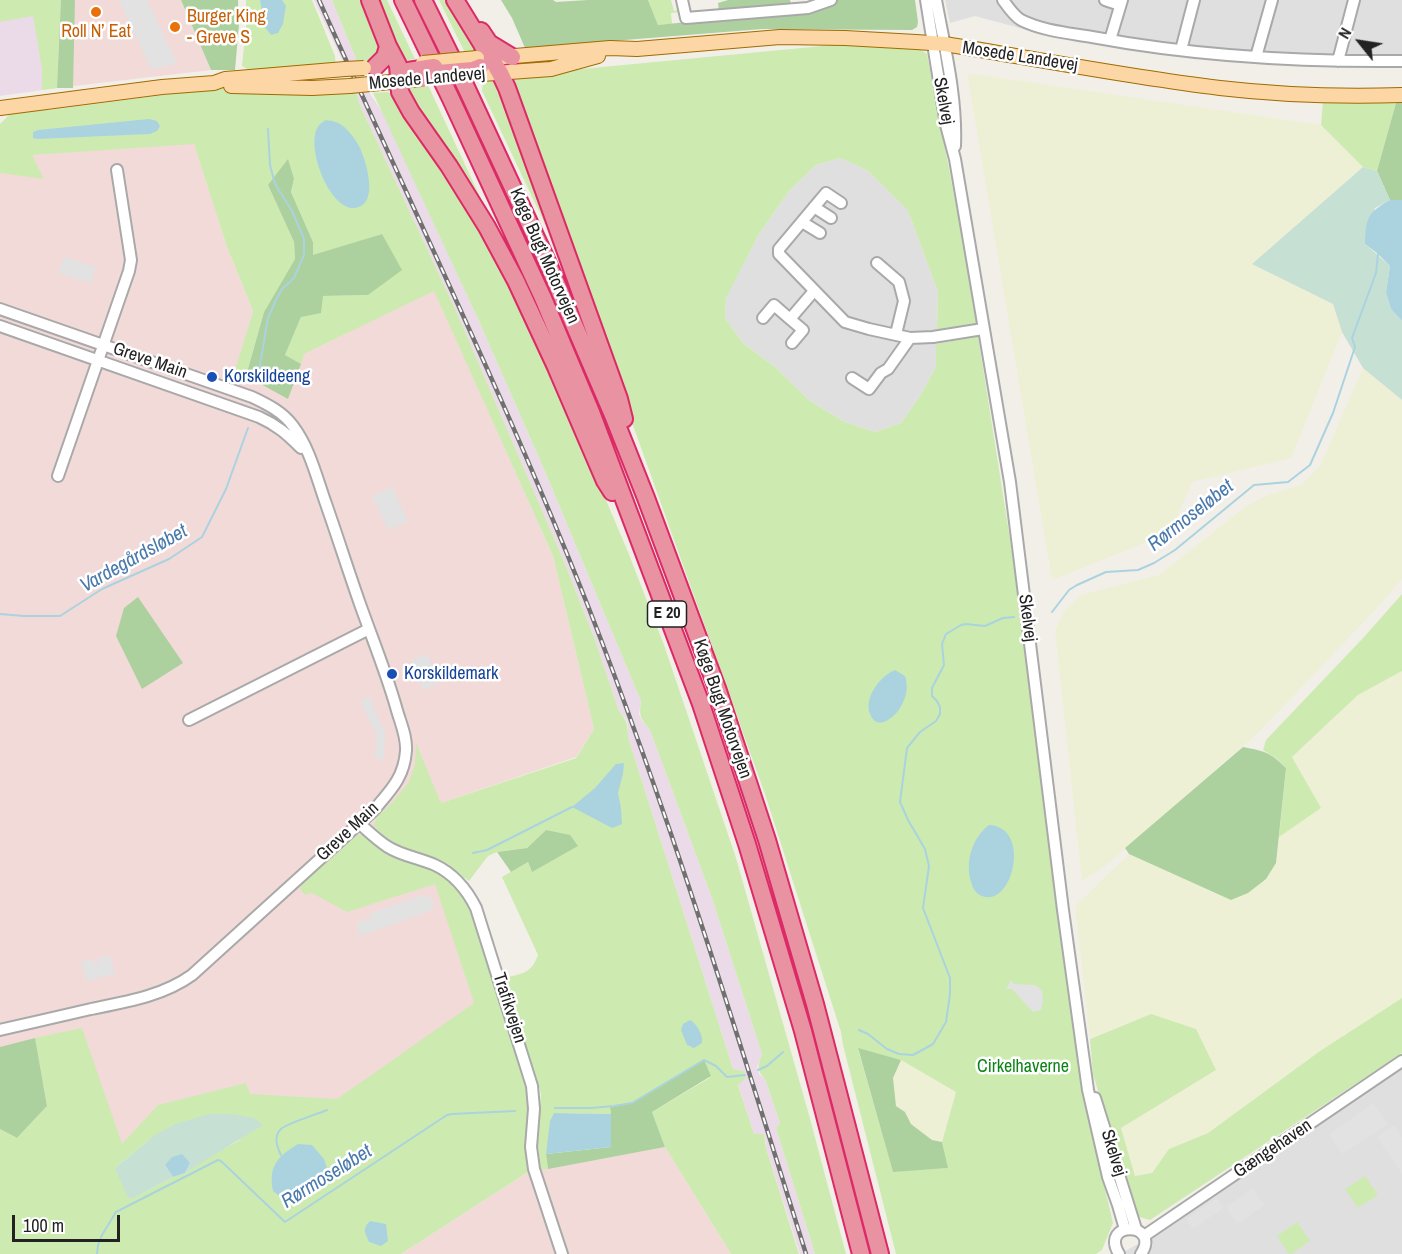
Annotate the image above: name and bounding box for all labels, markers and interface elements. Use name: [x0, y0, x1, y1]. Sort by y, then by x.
marker: Roll N’ Eat: [89, 5, 103, 19]
place label: Burger King - Greve S: [187, 6, 266, 48]
north arrow: [1330, 12, 1390, 72]
marker: Burger King - Greve S: [168, 20, 182, 34]
place label: Roll N’ Eat: [61, 21, 131, 43]
text: N: [1333, 23, 1356, 43]
street label: Mosede Landevej: [961, 37, 1079, 77]
street label: Mosede Landevej: [368, 63, 486, 95]
street label: Skelvej: [928, 76, 958, 126]
street label: Køge Bugt Motorvejen: [504, 185, 584, 327]
street label: Greve Main: [110, 338, 190, 384]
place label: Korskildeeng: [224, 366, 310, 388]
marker: Korskildeeng: [205, 370, 219, 384]
water label: Rørmoseløbet: [1143, 475, 1239, 557]
water label: Vardegårdsløbet: [76, 520, 192, 598]
street label: Skelvej: [1013, 593, 1041, 643]
road number: E 20: [648, 601, 686, 627]
street label: Køge Bugt Motorvejen: [688, 636, 756, 782]
place label: Korskildemark: [404, 663, 498, 685]
marker: Korskildemark: [385, 667, 399, 681]
street label: Greve Main: [312, 798, 384, 866]
street label: Trafikvejen: [488, 970, 530, 1046]
park label: Cirkelhaverne: [977, 1056, 1069, 1078]
street label: Gængehaven: [1230, 1115, 1316, 1183]
street label: Skelvej: [1096, 1127, 1130, 1179]
water label: Rørmoseløbet: [277, 1140, 377, 1214]
scale bar: [15, 1203, 123, 1241]
text: 100 m: [23, 1213, 64, 1238]

